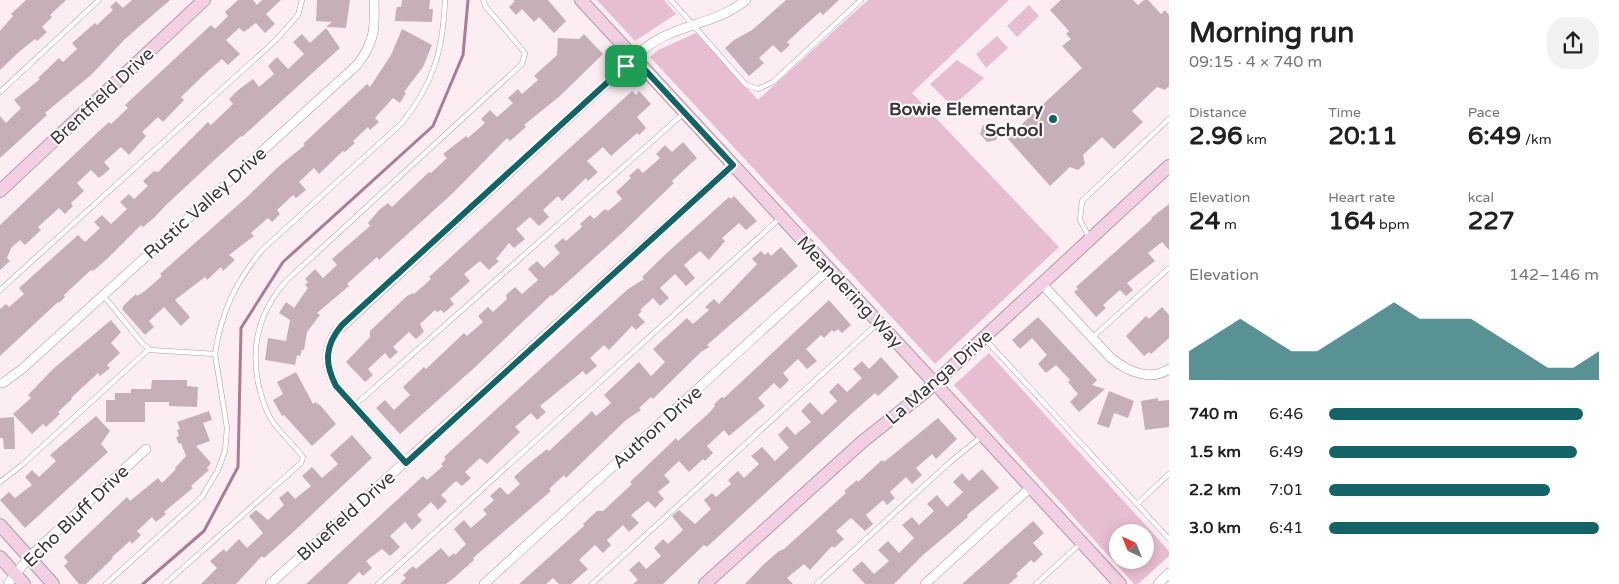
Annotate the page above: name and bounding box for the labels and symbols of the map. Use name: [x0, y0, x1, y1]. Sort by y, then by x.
street label: Brentfield Drive: [46, 43, 158, 149]
pin: [605, 45, 647, 87]
place label: Bowie Elementary School: [889, 98, 1043, 141]
marker: Bowie Elementary School: [1047, 113, 1059, 125]
street label: Rustic Valley Drive: [139, 142, 271, 264]
street label: Meandering Way: [792, 231, 908, 353]
street label: La Manga Drive: [881, 325, 997, 429]
street label: Authon Drive: [608, 381, 706, 473]
street label: Echo Bluff Drive: [19, 460, 133, 572]
street label: Bluefield Drive: [292, 466, 400, 566]
north arrow: [1109, 524, 1154, 569]

